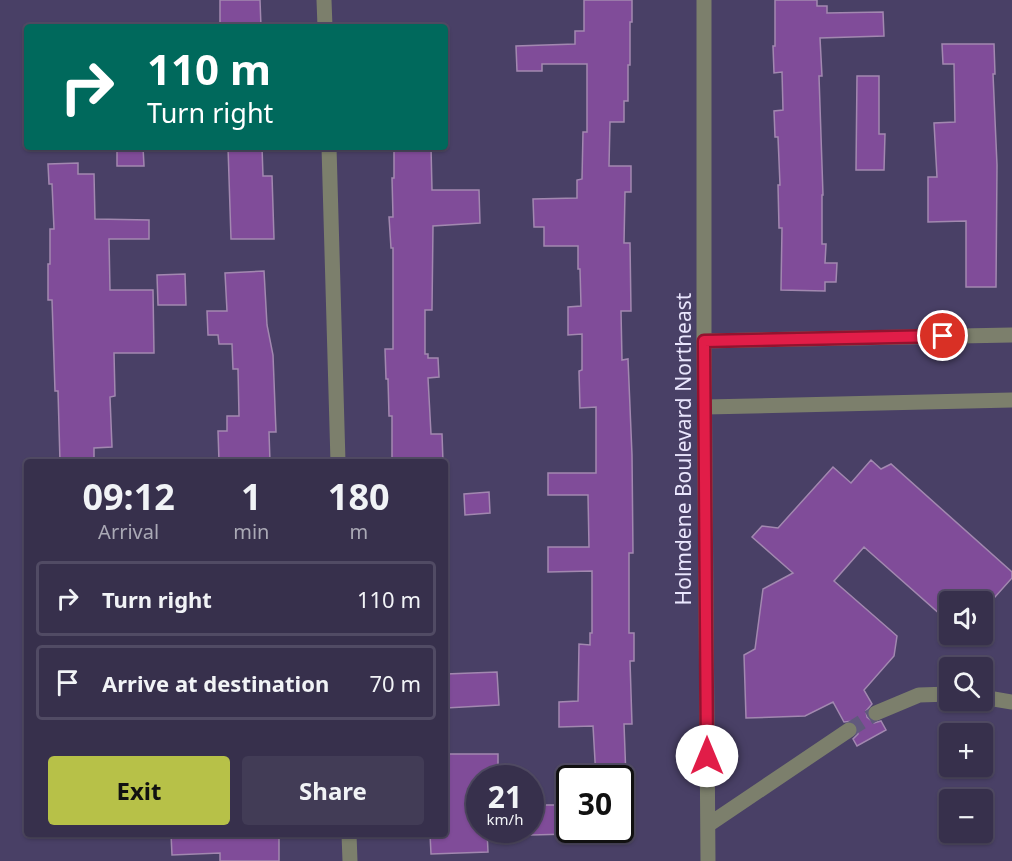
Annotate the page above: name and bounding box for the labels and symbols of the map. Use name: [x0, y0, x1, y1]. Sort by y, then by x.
street label: Holmdene Boulevard Northeast: [669, 292, 697, 605]
pin: [917, 310, 968, 361]
position arrow: [675, 724, 739, 788]
speed limit sign: 30: [556, 765, 634, 843]

